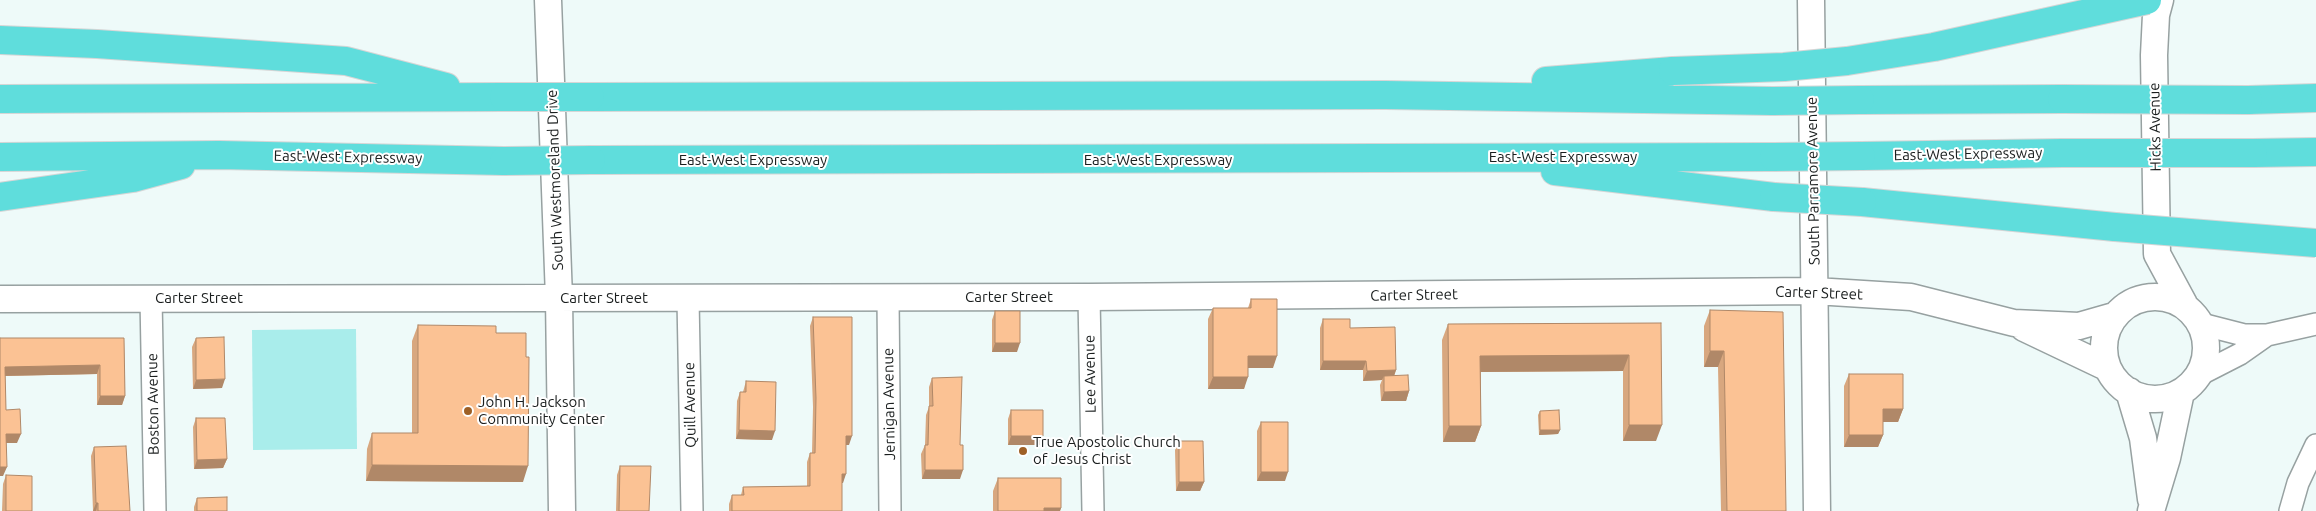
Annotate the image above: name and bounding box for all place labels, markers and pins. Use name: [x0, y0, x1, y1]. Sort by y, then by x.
place label: John H. Jackson Community Center: [478, 393, 605, 428]
marker: John H. Jackson Community Center: [462, 405, 474, 417]
place label: True Apostolic Church of Jesus Christ: [1033, 433, 1181, 468]
marker: True Apostolic Church of Jesus Christ: [1017, 445, 1029, 457]

